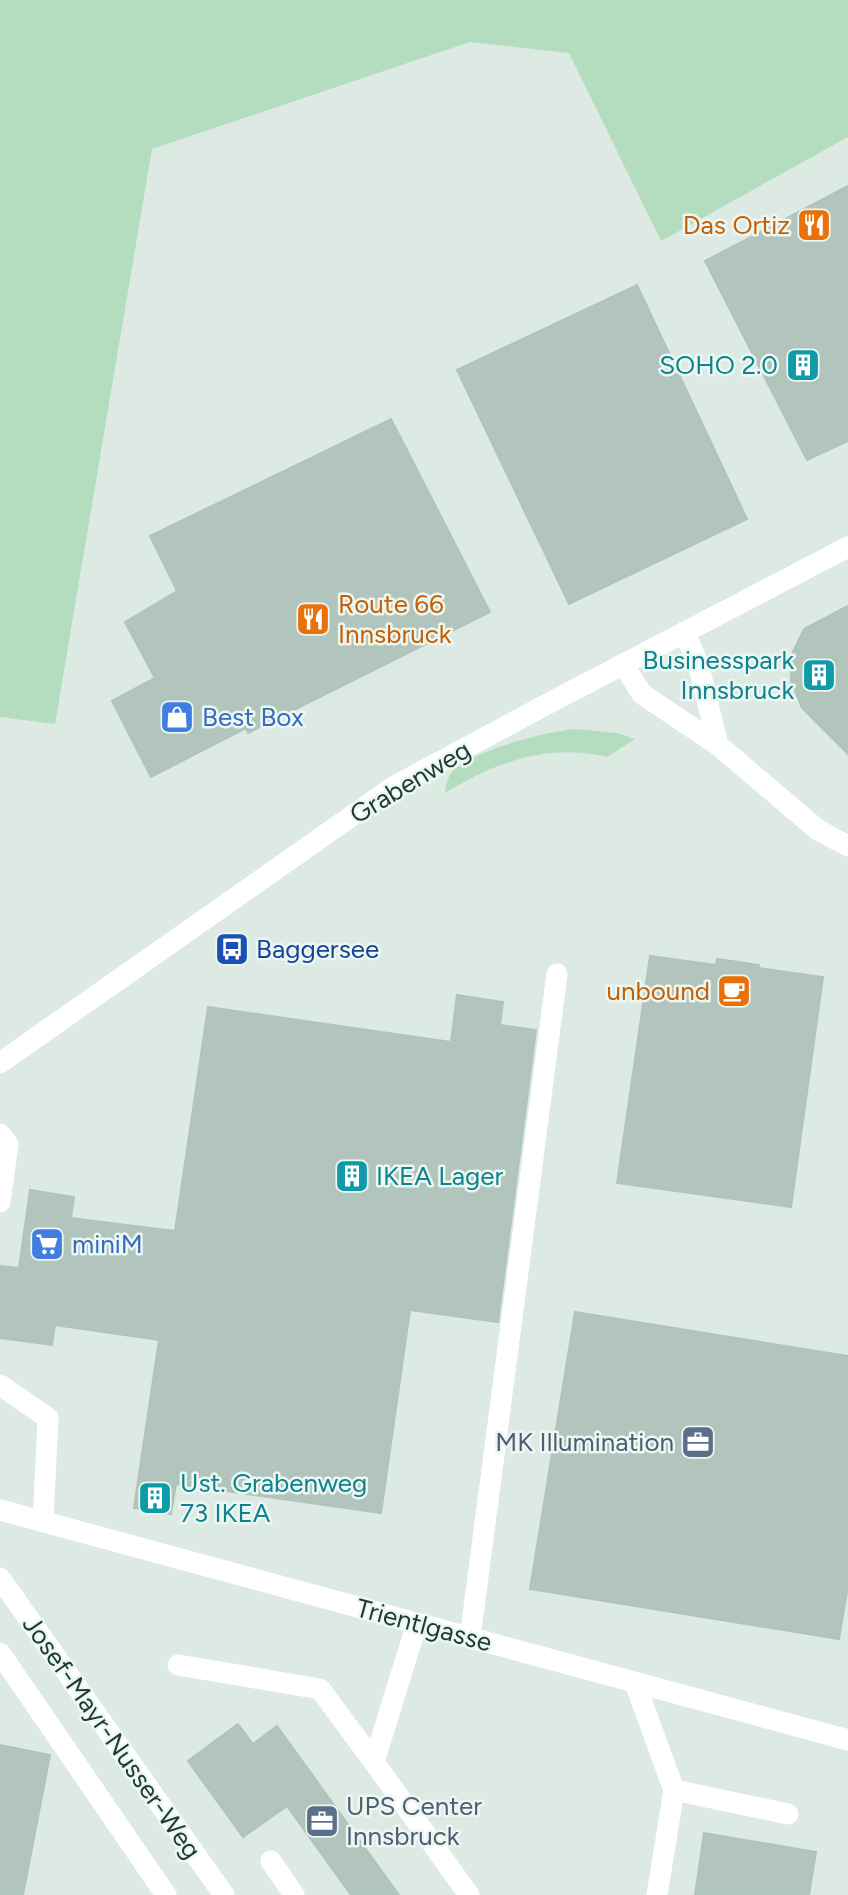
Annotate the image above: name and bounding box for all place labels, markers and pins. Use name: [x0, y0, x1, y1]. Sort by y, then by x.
restaurant icon: Das Ortiz: [795, 206, 833, 244]
place label: Das Ortiz: [683, 209, 790, 241]
building icon: SOHO 2.0: [784, 346, 822, 384]
place label: SOHO 2.0: [659, 349, 778, 381]
place label: Route 66 Innsbruck: [338, 588, 452, 650]
restaurant icon: Route 66 Innsbruck: [294, 600, 332, 638]
place label: Businesspark Innsbruck: [643, 644, 794, 706]
building icon: Businesspark Innsbruck: [800, 656, 838, 694]
shop icon: Best Box: [158, 698, 196, 736]
place label: Best Box: [202, 701, 304, 733]
bus stop icon: Baggersee: [213, 930, 251, 968]
place label: Baggersee: [256, 933, 379, 965]
cafe icon: unbound: [715, 972, 753, 1010]
place label: unbound: [606, 975, 710, 1007]
building icon: IKEA Lager: [333, 1157, 371, 1195]
place label: IKEA Lager: [376, 1160, 504, 1192]
supermarket icon: miniM: [28, 1225, 66, 1263]
place label: miniM: [72, 1228, 143, 1260]
office icon: MK Illumination: [679, 1423, 717, 1461]
place label: MK Illumination: [495, 1426, 674, 1458]
place label: Ust. Grabenweg 73 IKEA: [180, 1467, 367, 1529]
building icon: Ust. Grabenweg 73 IKEA: [136, 1479, 174, 1517]
place label: UPS Center Innsbruck: [346, 1790, 482, 1852]
office icon: UPS Center Innsbruck: [303, 1802, 341, 1840]

